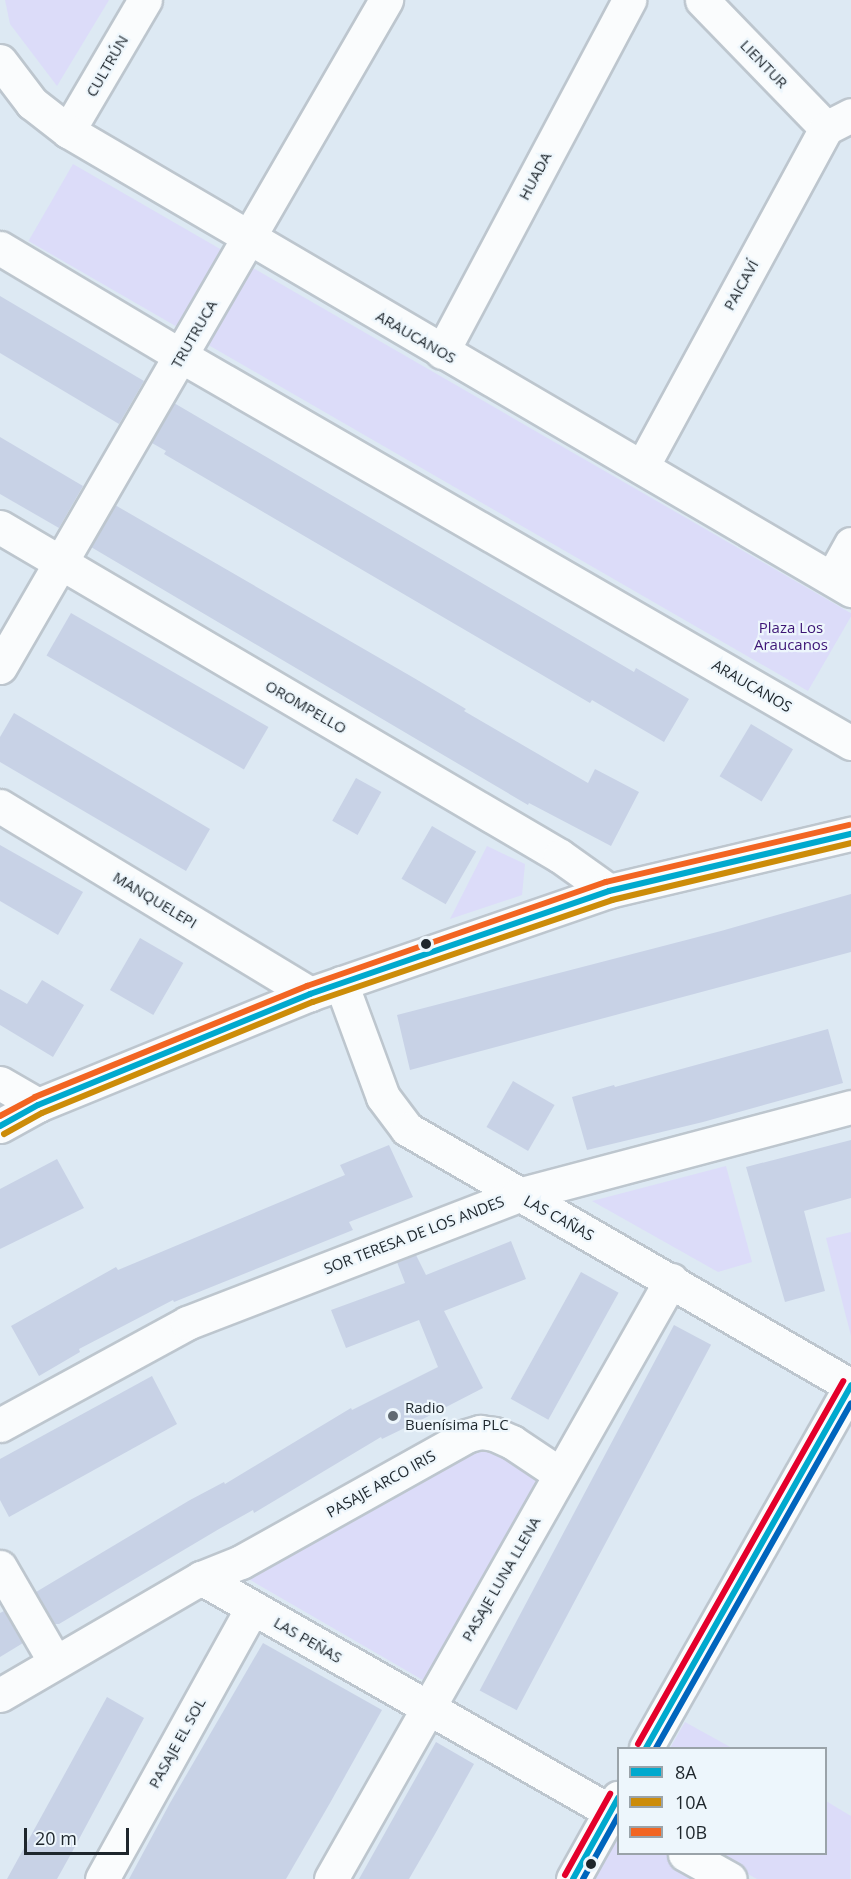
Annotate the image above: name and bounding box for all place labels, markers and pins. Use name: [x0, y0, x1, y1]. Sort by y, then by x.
unlabelled marker: [420, 938, 432, 950]
place label: Radio Buenísima PLC: [405, 1398, 509, 1433]
marker: Radio Buenísima PLC: [386, 1409, 400, 1423]
unlabelled marker: [585, 1858, 597, 1870]

